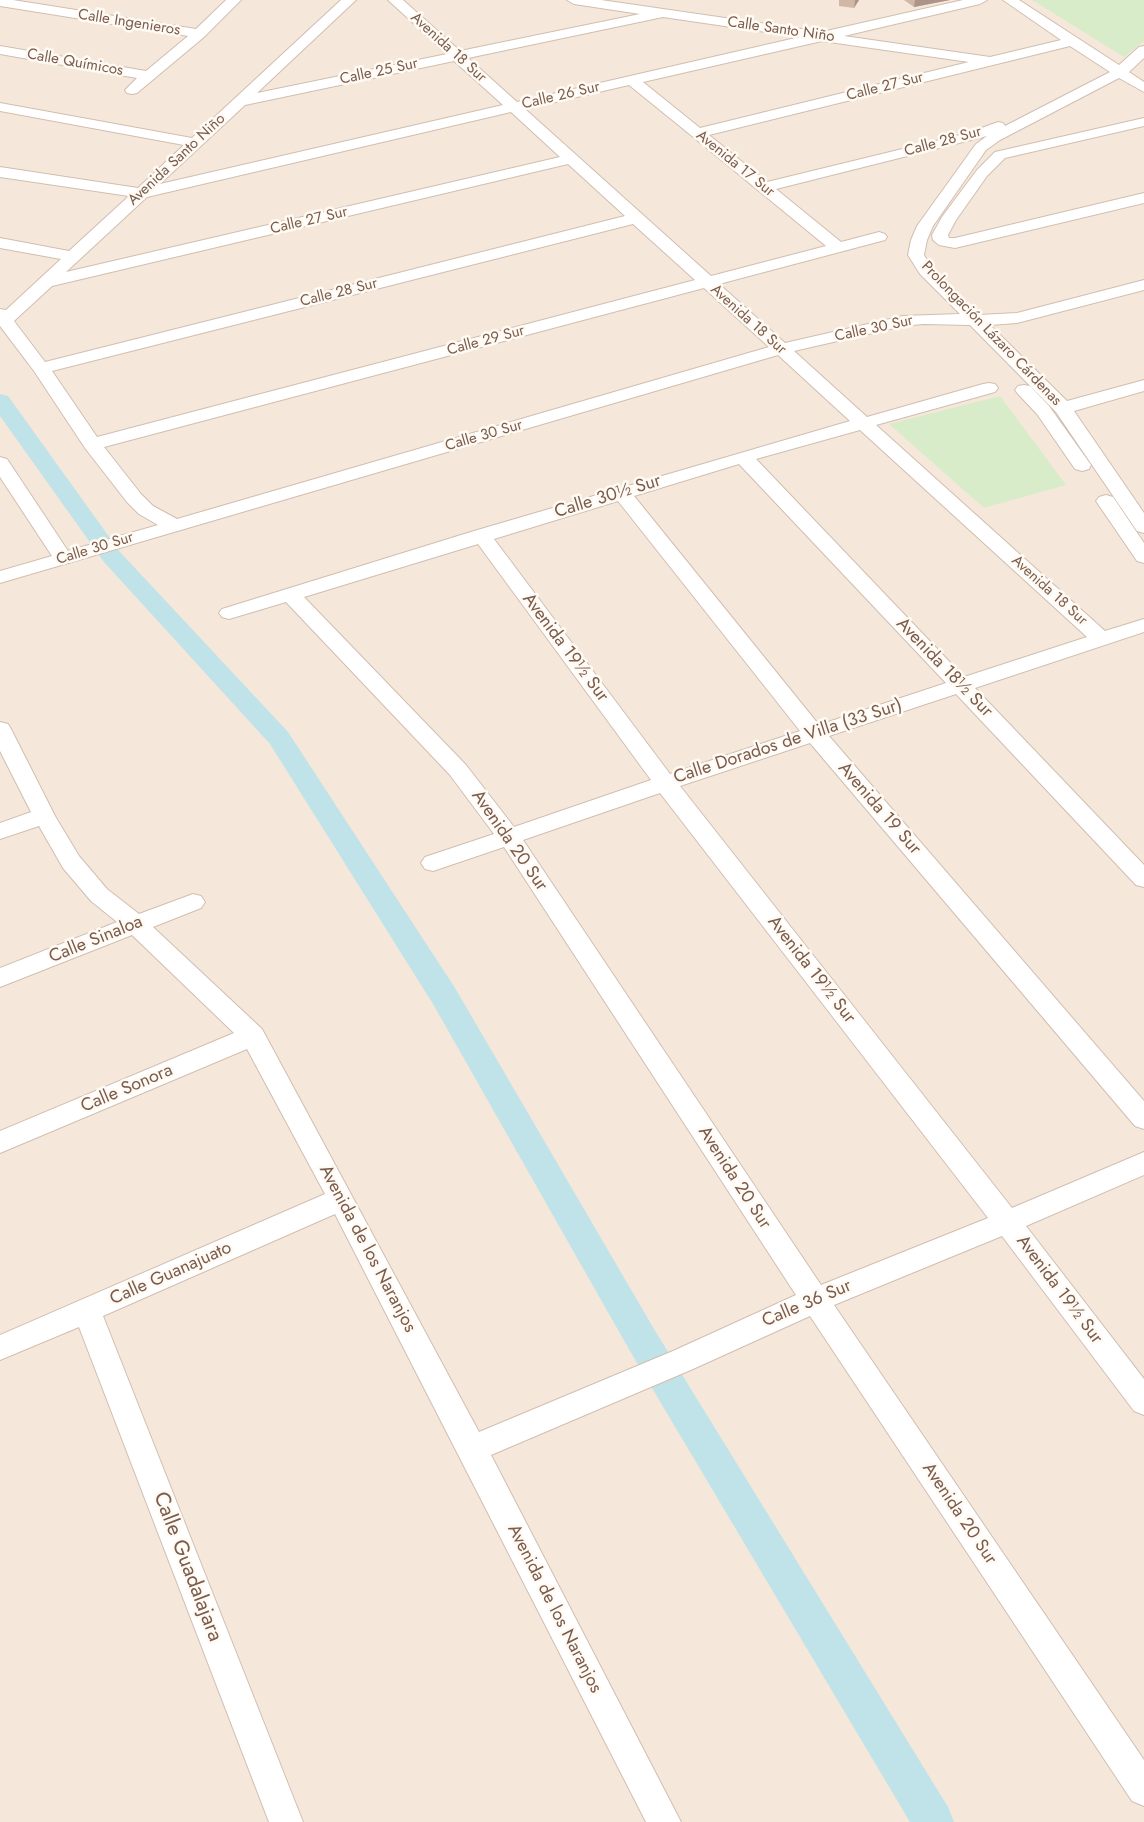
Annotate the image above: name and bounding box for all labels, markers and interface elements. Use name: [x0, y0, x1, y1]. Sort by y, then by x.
street label: Calle Ingenieros: [77, 6, 181, 40]
street label: Avenida 18 Sur: [406, 9, 490, 87]
street label: Calle Santo Niño: [726, 14, 836, 46]
street label: Calle Químicos: [26, 46, 124, 80]
street label: Calle 25 Sur: [338, 55, 420, 89]
street label: Calle 27 Sur: [845, 69, 925, 105]
street label: Calle 26 Sur: [520, 78, 602, 114]
street label: Avenida Santo Niño: [125, 110, 229, 210]
street label: Calle 28 Sur: [902, 123, 984, 161]
street label: Avenida 17 Sur: [692, 127, 778, 201]
street label: Calle 27 Sur: [269, 203, 349, 239]
street label: Prolongación Lázaro Cárdenas: [917, 258, 1065, 410]
street label: Calle 28 Sur: [298, 275, 380, 311]
street label: Avenida 18 Sur: [706, 281, 790, 359]
street label: Calle 30 Sur: [833, 312, 915, 346]
street label: Calle 29 Sur: [445, 322, 527, 360]
street label: Calle 30 Sur: [443, 416, 525, 456]
street label: Calle 30½ Sur: [552, 471, 664, 523]
street label: Calle 30 Sur: [54, 529, 136, 569]
street label: Avenida 18 Sur: [1007, 552, 1091, 630]
street label: Avenida 19½ Sur: [517, 589, 613, 707]
street label: Avenida 18½ Sur: [891, 614, 997, 722]
street label: Calle Dorados de Villa (33 Sur): [671, 695, 905, 789]
street label: Avenida 19 Sur: [833, 758, 925, 860]
street label: Avenida 20 Sur: [466, 786, 552, 896]
street label: Calle Sinaloa: [46, 911, 146, 969]
street label: Avenida 19½ Sur: [762, 912, 860, 1028]
street label: Calle Sonora: [78, 1060, 176, 1118]
street label: Avenida 20 Sur: [693, 1123, 775, 1233]
street label: Avenida de los Naranjos: [314, 1162, 420, 1336]
street label: Avenida 19½ Sur: [1011, 1231, 1107, 1349]
street label: Calle Guanajuato: [107, 1238, 235, 1310]
street label: Calle 36 Sur: [759, 1275, 855, 1333]
street label: Avenida 20 Sur: [917, 1459, 1001, 1569]
street label: Calle Guadalajara: [147, 1489, 227, 1645]
street label: Avenida de los Naranjos: [502, 1521, 606, 1697]

